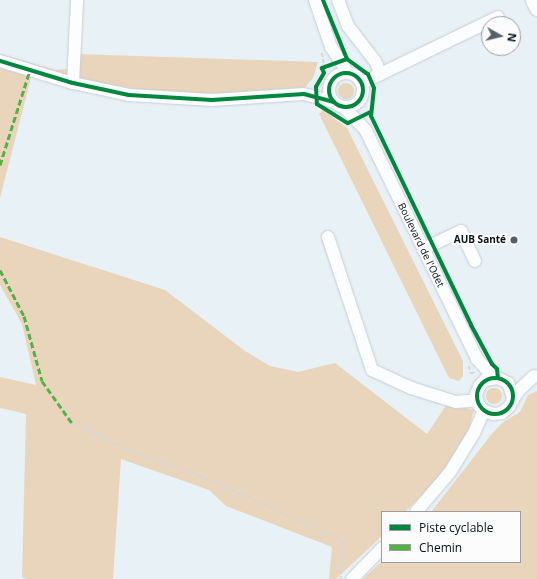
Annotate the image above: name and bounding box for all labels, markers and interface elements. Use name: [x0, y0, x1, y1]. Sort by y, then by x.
north arrow: [481, 16, 521, 56]
text: N: [504, 32, 520, 43]
street label: Boulevard de l'Odet: [395, 201, 447, 289]
place label: AUB Santé: [454, 234, 506, 246]
marker: AUB Santé: [509, 235, 519, 245]
legend: [381, 511, 521, 563]
text: Piste cyclable: [419, 519, 493, 536]
text: Chemin: [419, 539, 462, 556]

